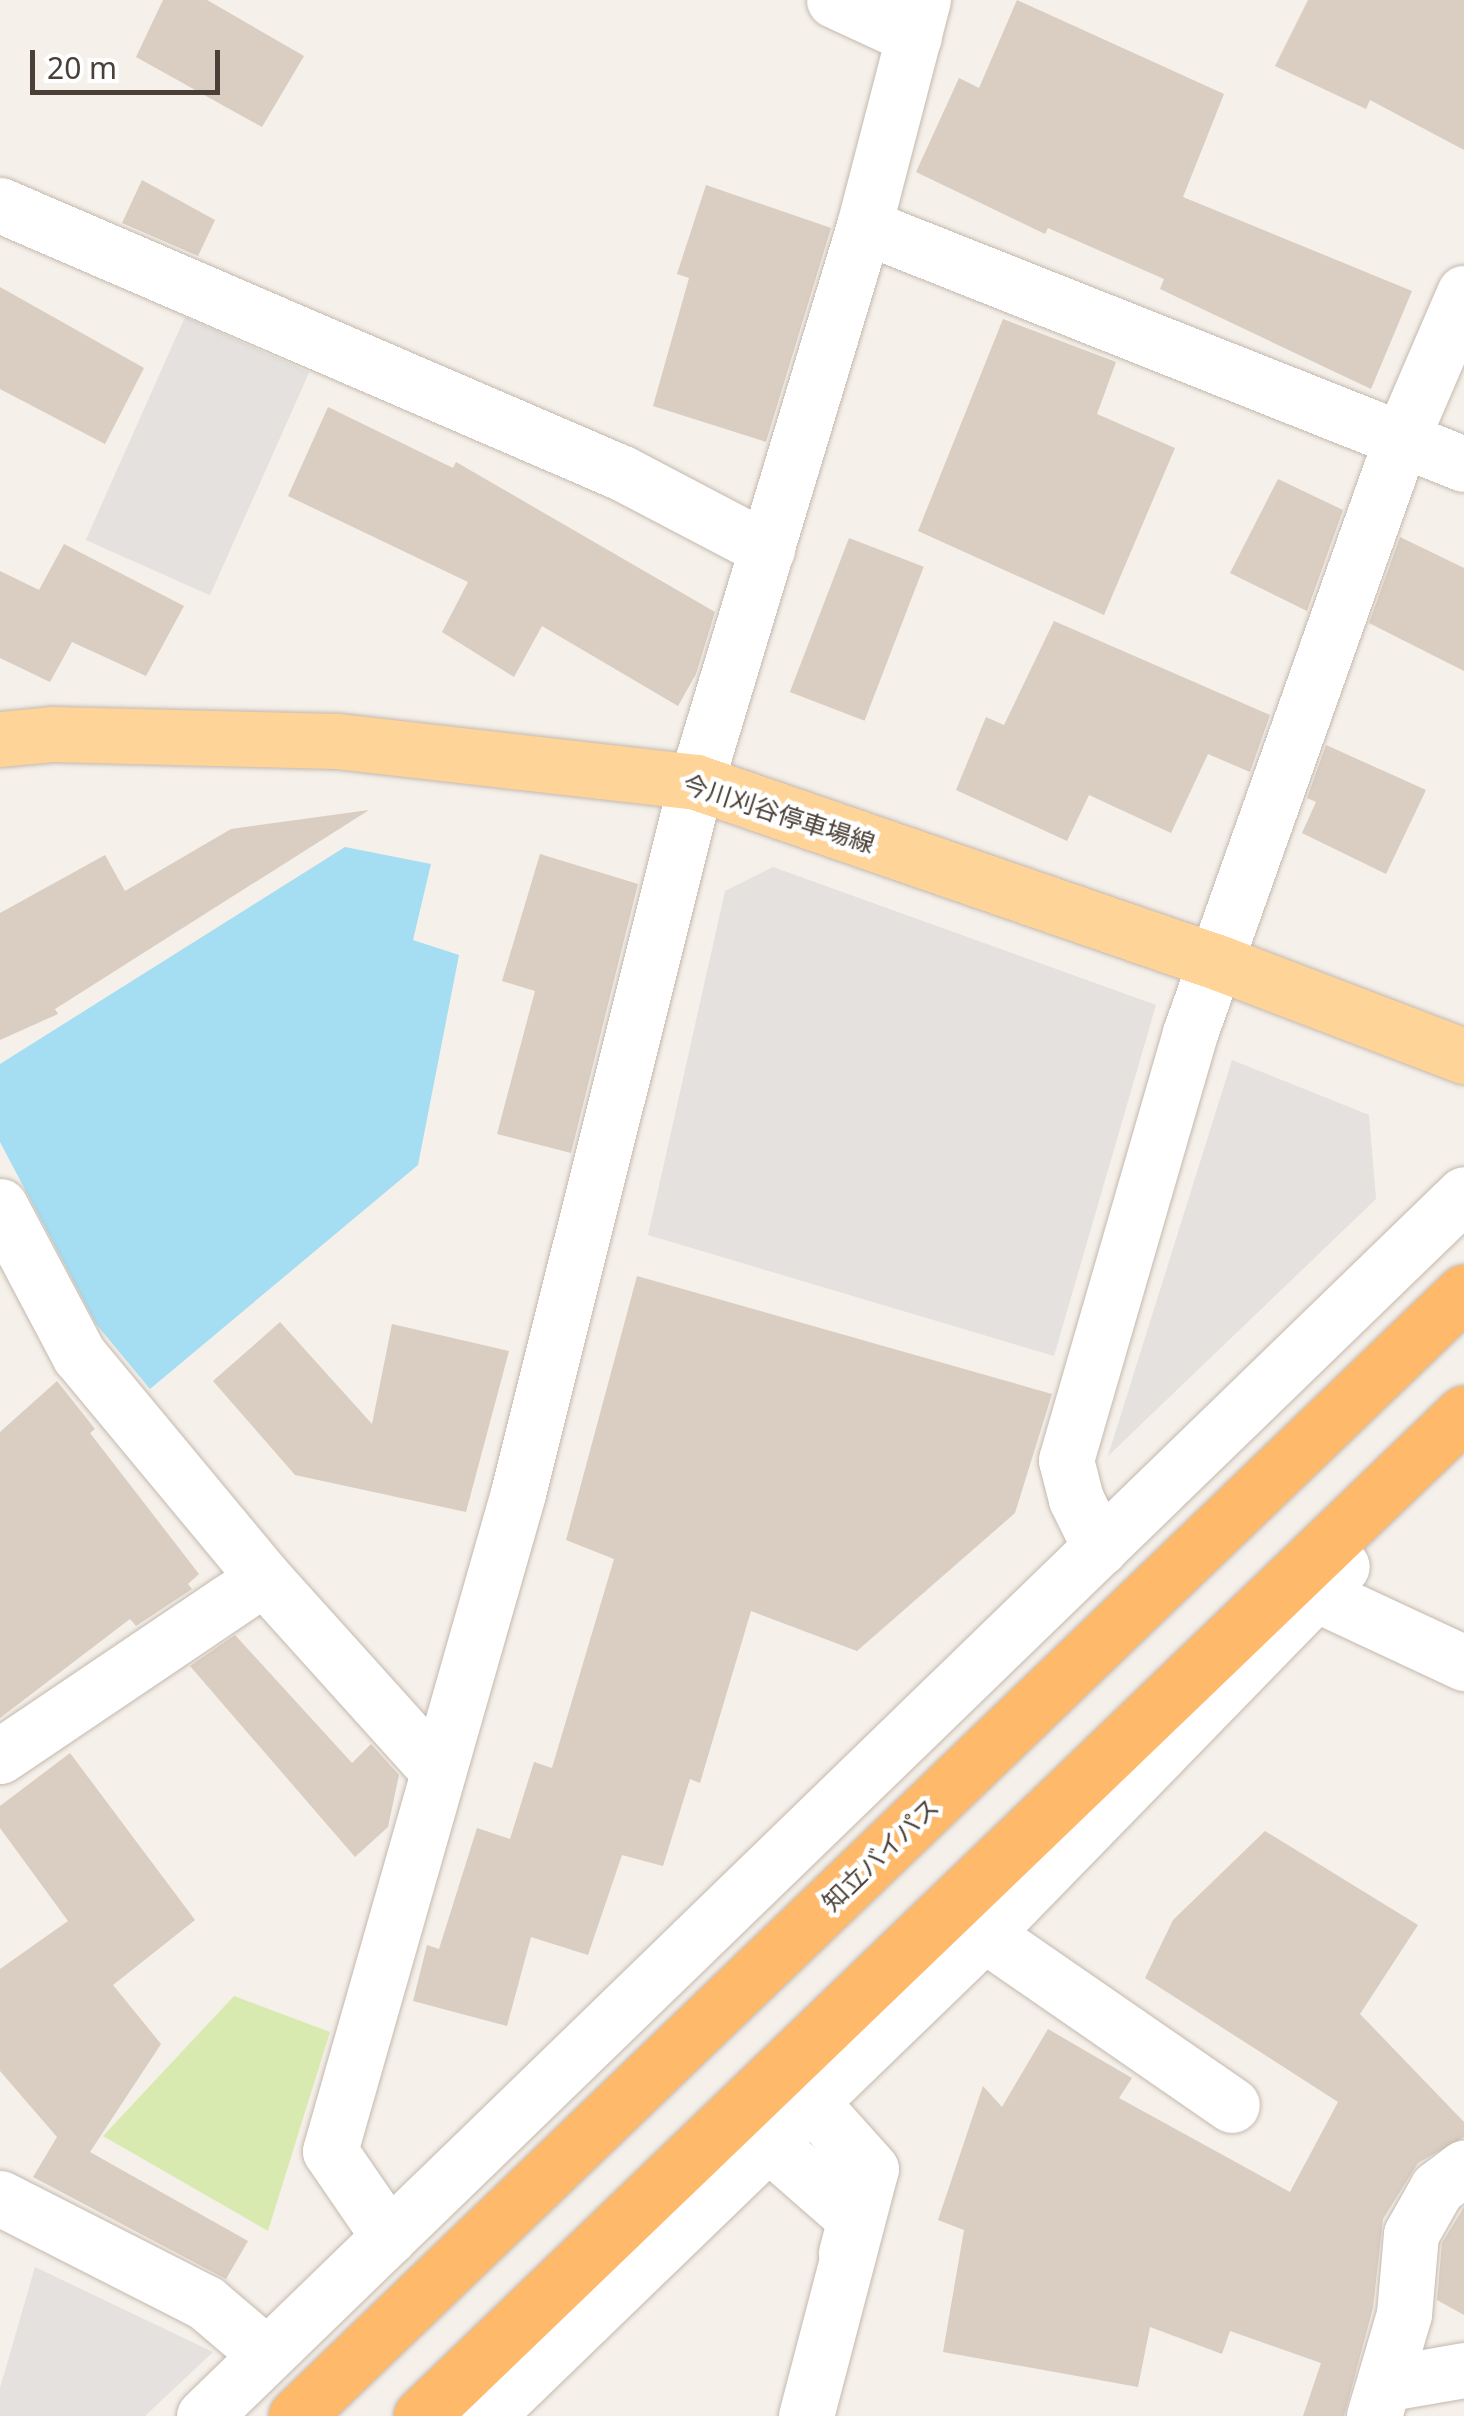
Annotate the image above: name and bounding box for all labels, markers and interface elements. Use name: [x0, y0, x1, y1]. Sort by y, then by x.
scale bar: [35, 30, 225, 92]
text: 20 m: [47, 47, 117, 88]
street label: 今川刈谷停車場線: [679, 768, 879, 858]
street label: 知立バイパス: [816, 1791, 944, 1917]

